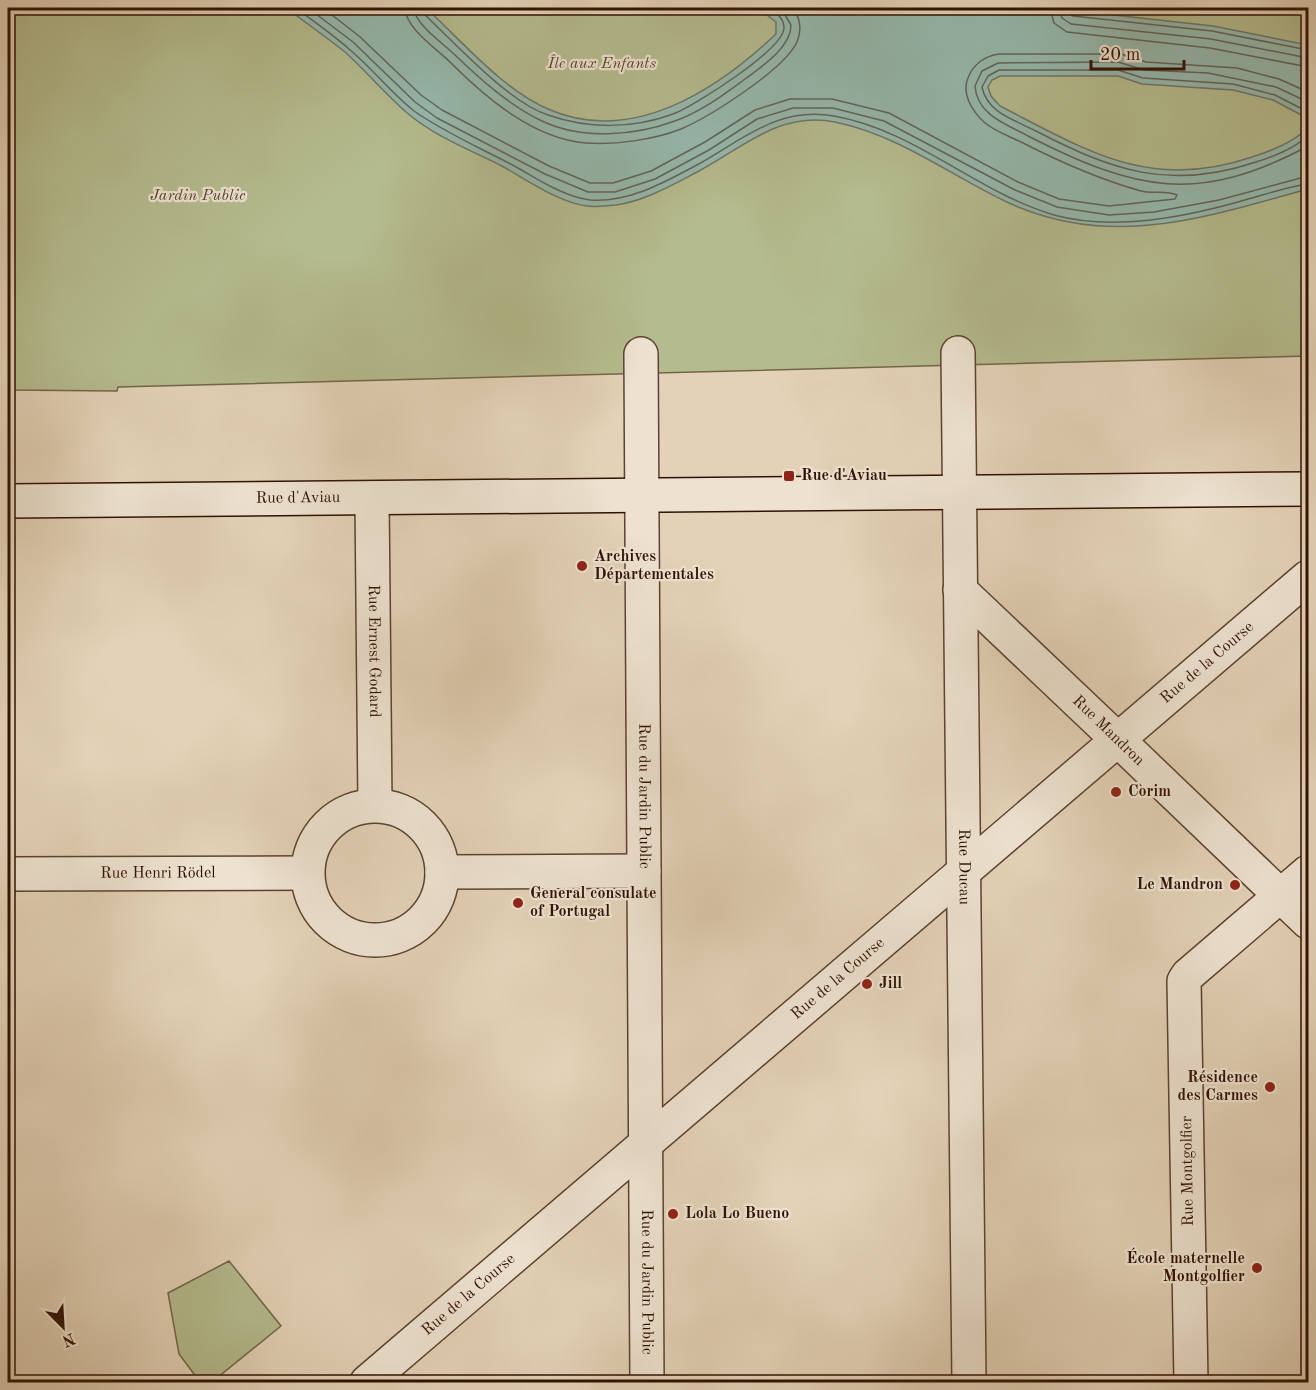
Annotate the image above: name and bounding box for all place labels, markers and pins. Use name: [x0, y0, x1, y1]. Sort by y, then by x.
place label: Rue d'Aviau: [801, 468, 887, 484]
marker: Rue d'Aviau: [782, 469, 796, 483]
place label: Archives Départementales: [594, 549, 714, 583]
marker: Archives Départementales: [575, 559, 589, 573]
place label: Corim: [1128, 784, 1171, 800]
marker: Corim: [1109, 785, 1123, 799]
place label: Le Mandron: [1136, 877, 1223, 893]
marker: Le Mandron: [1228, 878, 1242, 892]
place label: General consulate of Portugal: [530, 886, 657, 920]
marker: General consulate of Portugal: [511, 896, 525, 910]
place label: Jill: [879, 976, 902, 992]
marker: Jill: [860, 977, 874, 991]
place label: Résidence des Carmes: [1178, 1070, 1258, 1104]
marker: Résidence des Carmes: [1263, 1080, 1277, 1094]
place label: Lola Lo Bueno: [685, 1206, 789, 1222]
marker: Lola Lo Bueno: [666, 1207, 680, 1221]
place label: École maternelle Montgolfier: [1126, 1247, 1245, 1285]
marker: École maternelle Montgolfier: [1250, 1261, 1264, 1275]

